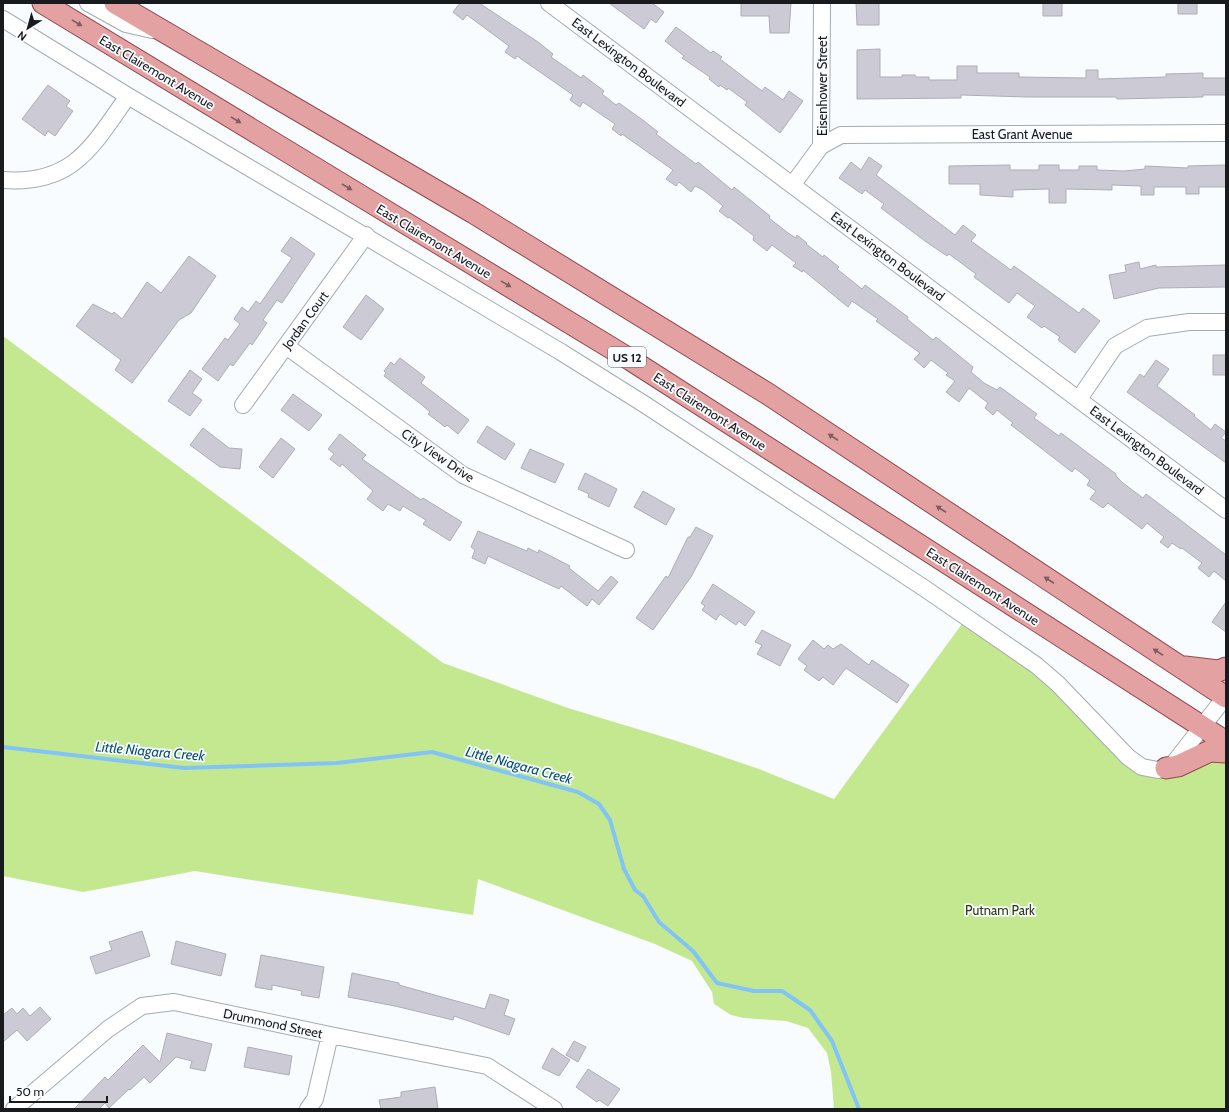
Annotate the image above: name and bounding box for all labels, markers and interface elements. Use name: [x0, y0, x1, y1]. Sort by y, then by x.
north arrow: [8, 8, 48, 48]
street label: East Lexington Boulevard: [569, 14, 689, 110]
one-way arrow: [71, 20, 83, 27]
text: N: [15, 28, 29, 44]
street label: East Clairemont Avenue: [97, 31, 218, 113]
street label: Eisenhower Street: [814, 35, 830, 136]
one-way arrow: [230, 116, 242, 123]
street label: East Grant Avenue: [972, 126, 1073, 142]
one-way arrow: [341, 184, 353, 191]
street label: East Clairemont Avenue: [374, 200, 495, 282]
street label: East Lexington Boulevard: [828, 208, 948, 304]
one-way arrow: [501, 280, 511, 288]
street label: Jordan Court: [278, 287, 332, 353]
road number: US 12: [608, 347, 646, 367]
street label: East Clairemont Avenue: [651, 369, 770, 454]
street label: East Lexington Boulevard: [1087, 402, 1207, 498]
street label: City View Drive: [399, 425, 478, 485]
one-way arrow: [827, 433, 838, 441]
one-way arrow: [935, 505, 947, 512]
street label: East Clairemont Avenue: [924, 544, 1043, 629]
one-way arrow: [1044, 576, 1055, 584]
one-way arrow: [1153, 648, 1163, 656]
water label: Little Niagara Creek: [95, 737, 206, 765]
water label: Little Niagara Creek: [464, 742, 575, 788]
park label: Putnam Park: [965, 902, 1035, 918]
street label: Drummond Street: [222, 1005, 325, 1041]
scale bar: [10, 1078, 107, 1104]
text: 50 m: [16, 1084, 44, 1099]

